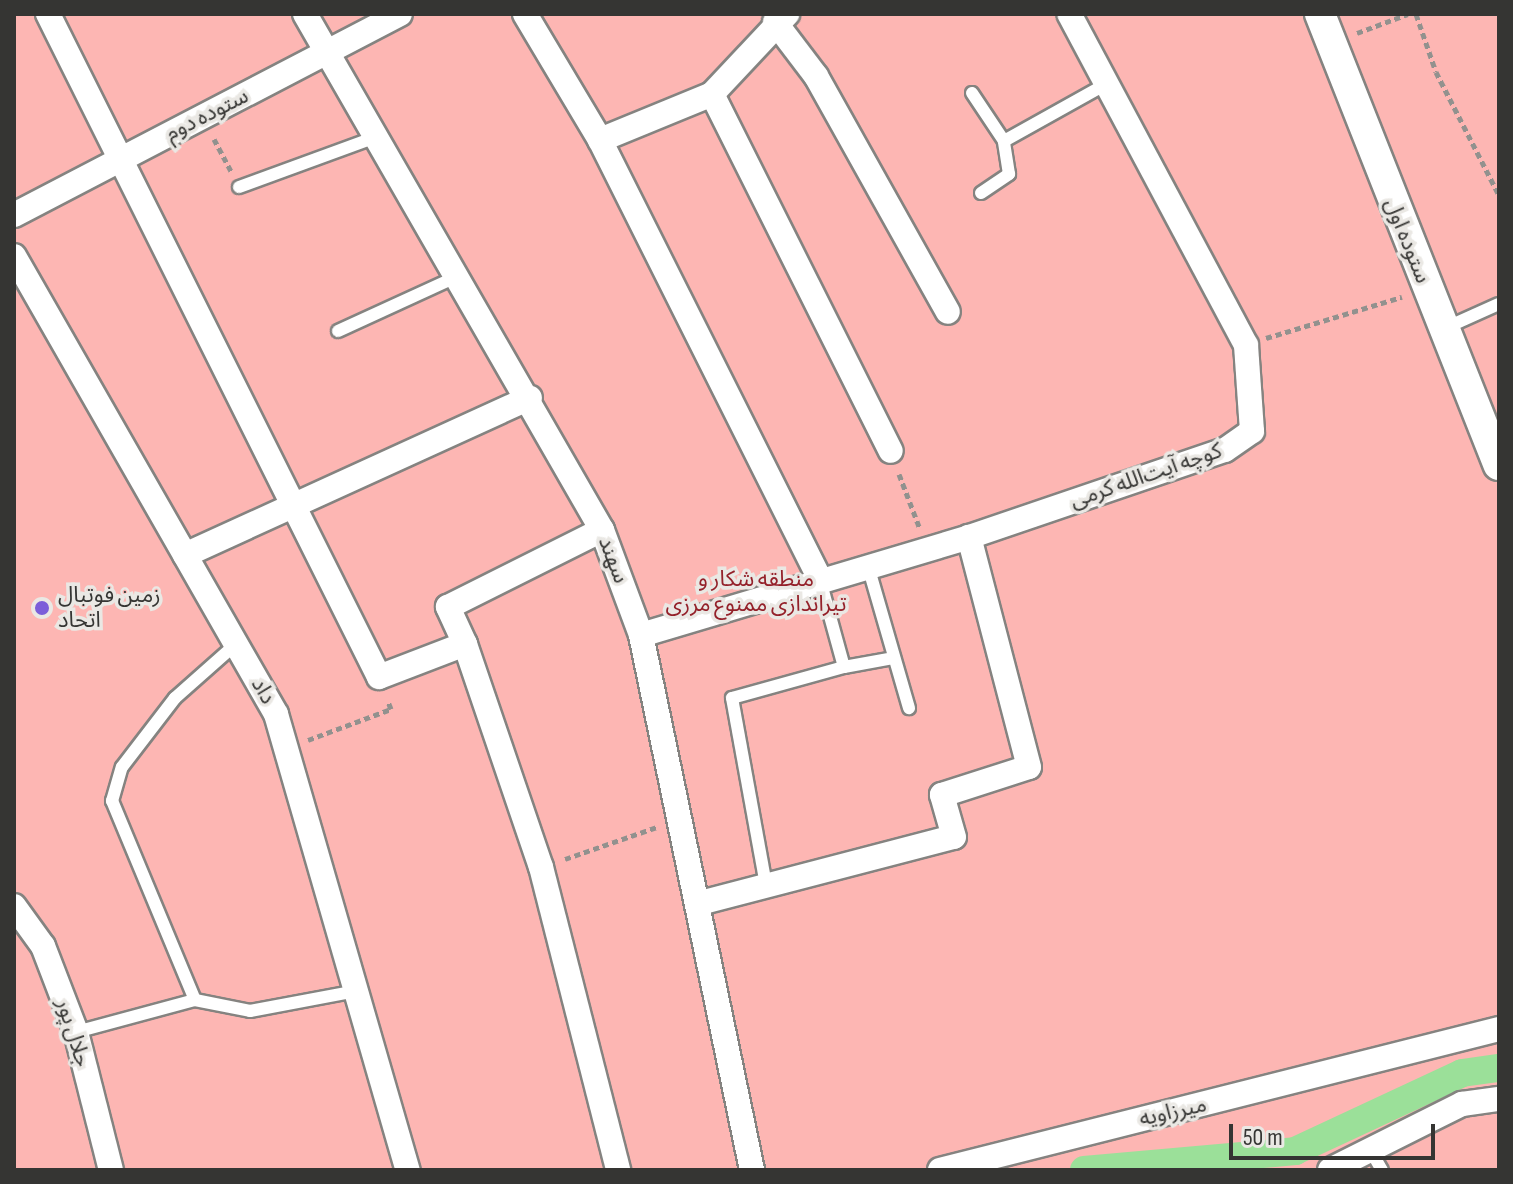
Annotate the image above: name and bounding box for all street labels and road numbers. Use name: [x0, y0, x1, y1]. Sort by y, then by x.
street label: ستوده دوم: [161, 83, 253, 147]
street label: ستوده اول: [1378, 195, 1436, 287]
street label: کوچه آیت‌الله کرمی: [1067, 438, 1225, 514]
street label: سهند: [592, 533, 634, 587]
street label: داد: [245, 673, 281, 709]
street label: جلال پور: [50, 996, 96, 1070]
street label: میرزاویه: [1137, 1091, 1209, 1133]

